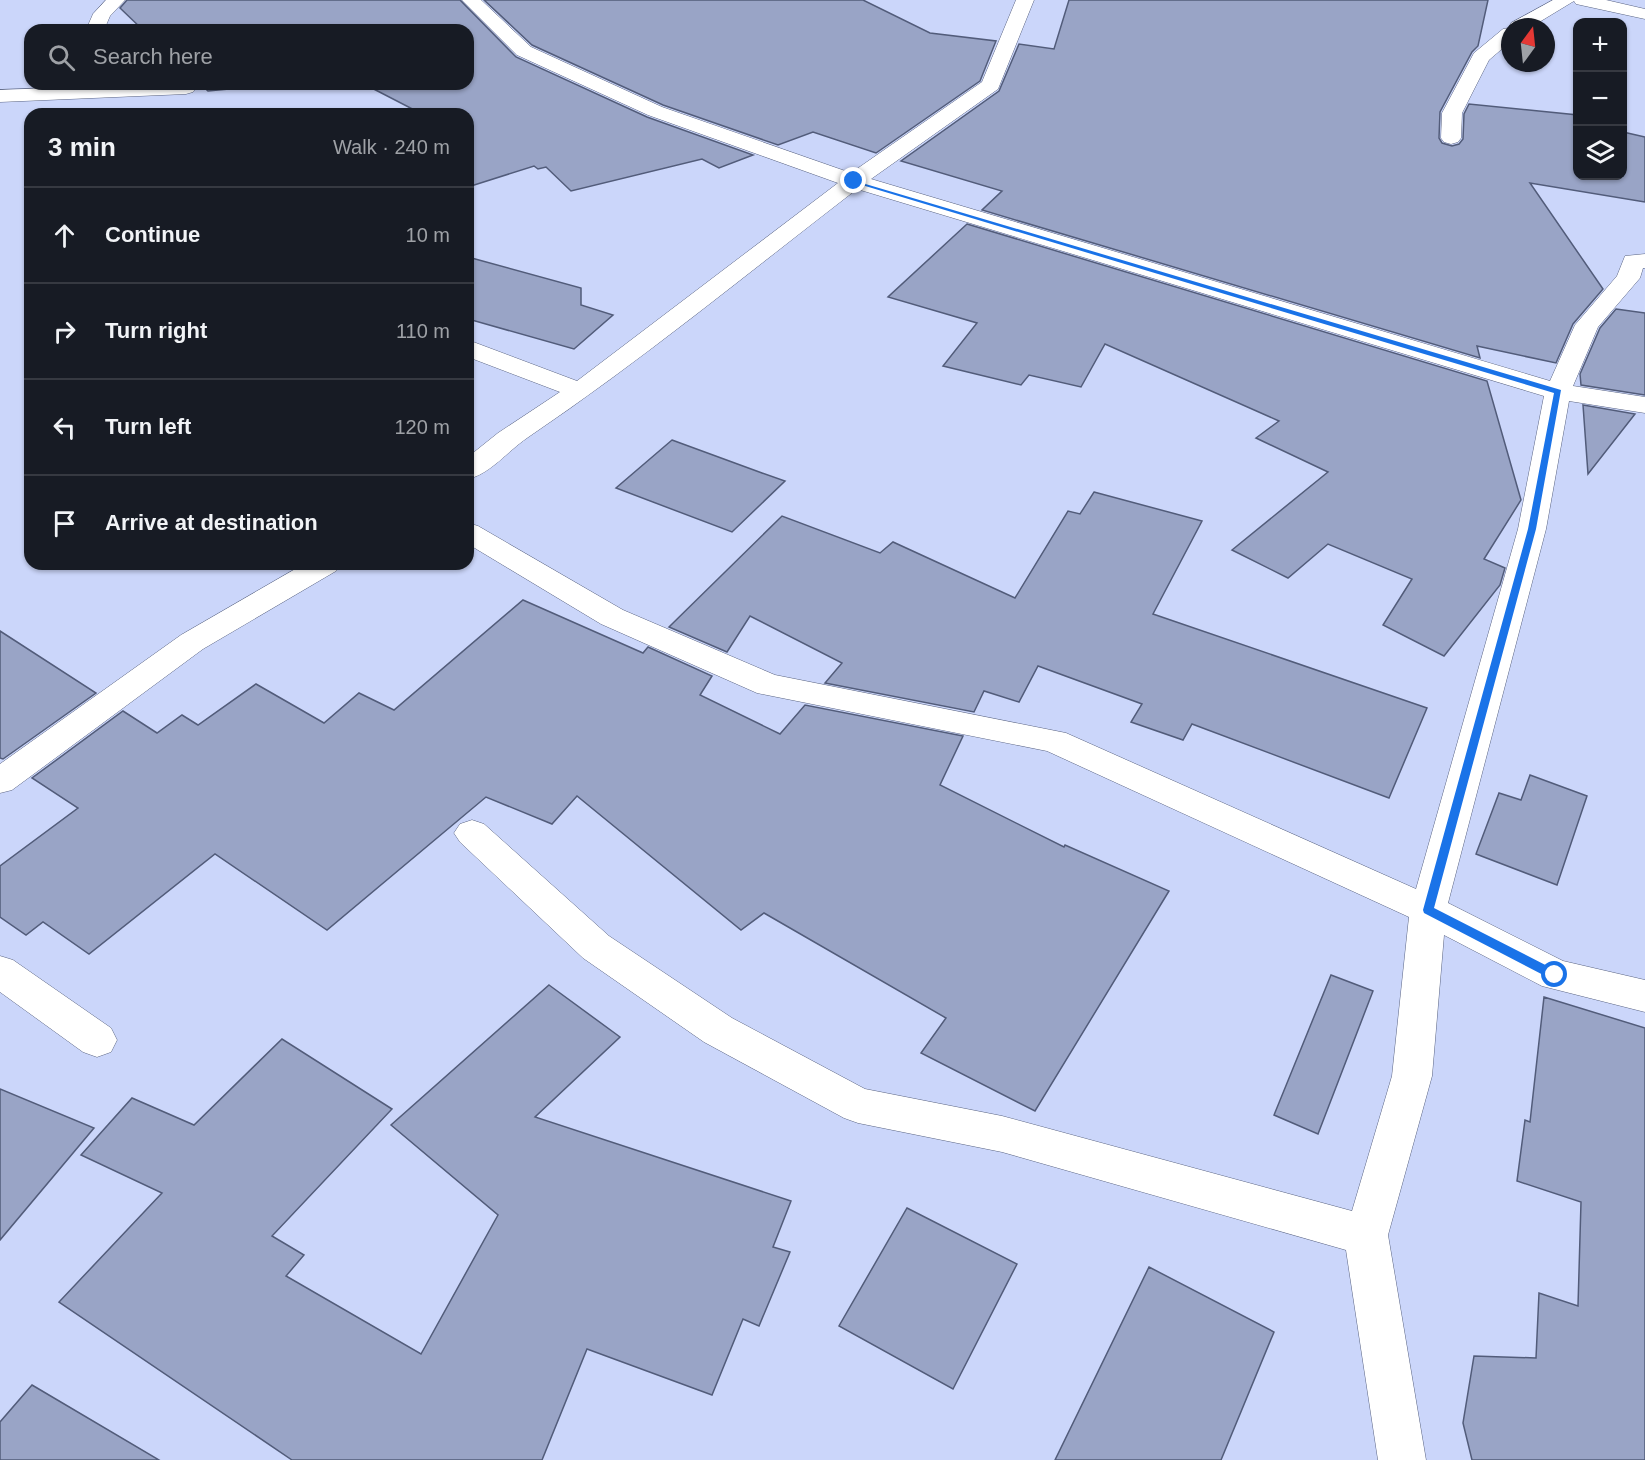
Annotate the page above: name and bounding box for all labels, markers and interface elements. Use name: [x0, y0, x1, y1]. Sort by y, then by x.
north arrow: [1501, 18, 1555, 72]
map controls: [1573, 18, 1627, 180]
button: +: [1573, 18, 1627, 72]
search box: [24, 24, 474, 90]
icon: search: [45, 41, 78, 74]
text: Search here: [93, 44, 213, 69]
button: −: [1573, 72, 1627, 126]
button: layers: [1573, 126, 1627, 180]
text: 3 min: [48, 132, 116, 162]
text: Walk · 240 m: [333, 136, 450, 158]
route end: [840, 167, 866, 193]
icon: ahead: [48, 219, 81, 252]
text: Continue: [105, 222, 200, 247]
text: 10 m: [406, 224, 450, 246]
icon: right: [48, 315, 81, 348]
text: Turn right: [105, 318, 207, 343]
text: 110 m: [396, 320, 450, 342]
icon: left: [48, 411, 81, 444]
text: Turn left: [105, 414, 191, 439]
text: 120 m: [394, 416, 450, 438]
icon: arrive: [48, 507, 81, 540]
text: Arrive at destination: [105, 510, 318, 535]
route start: [1541, 961, 1567, 987]

